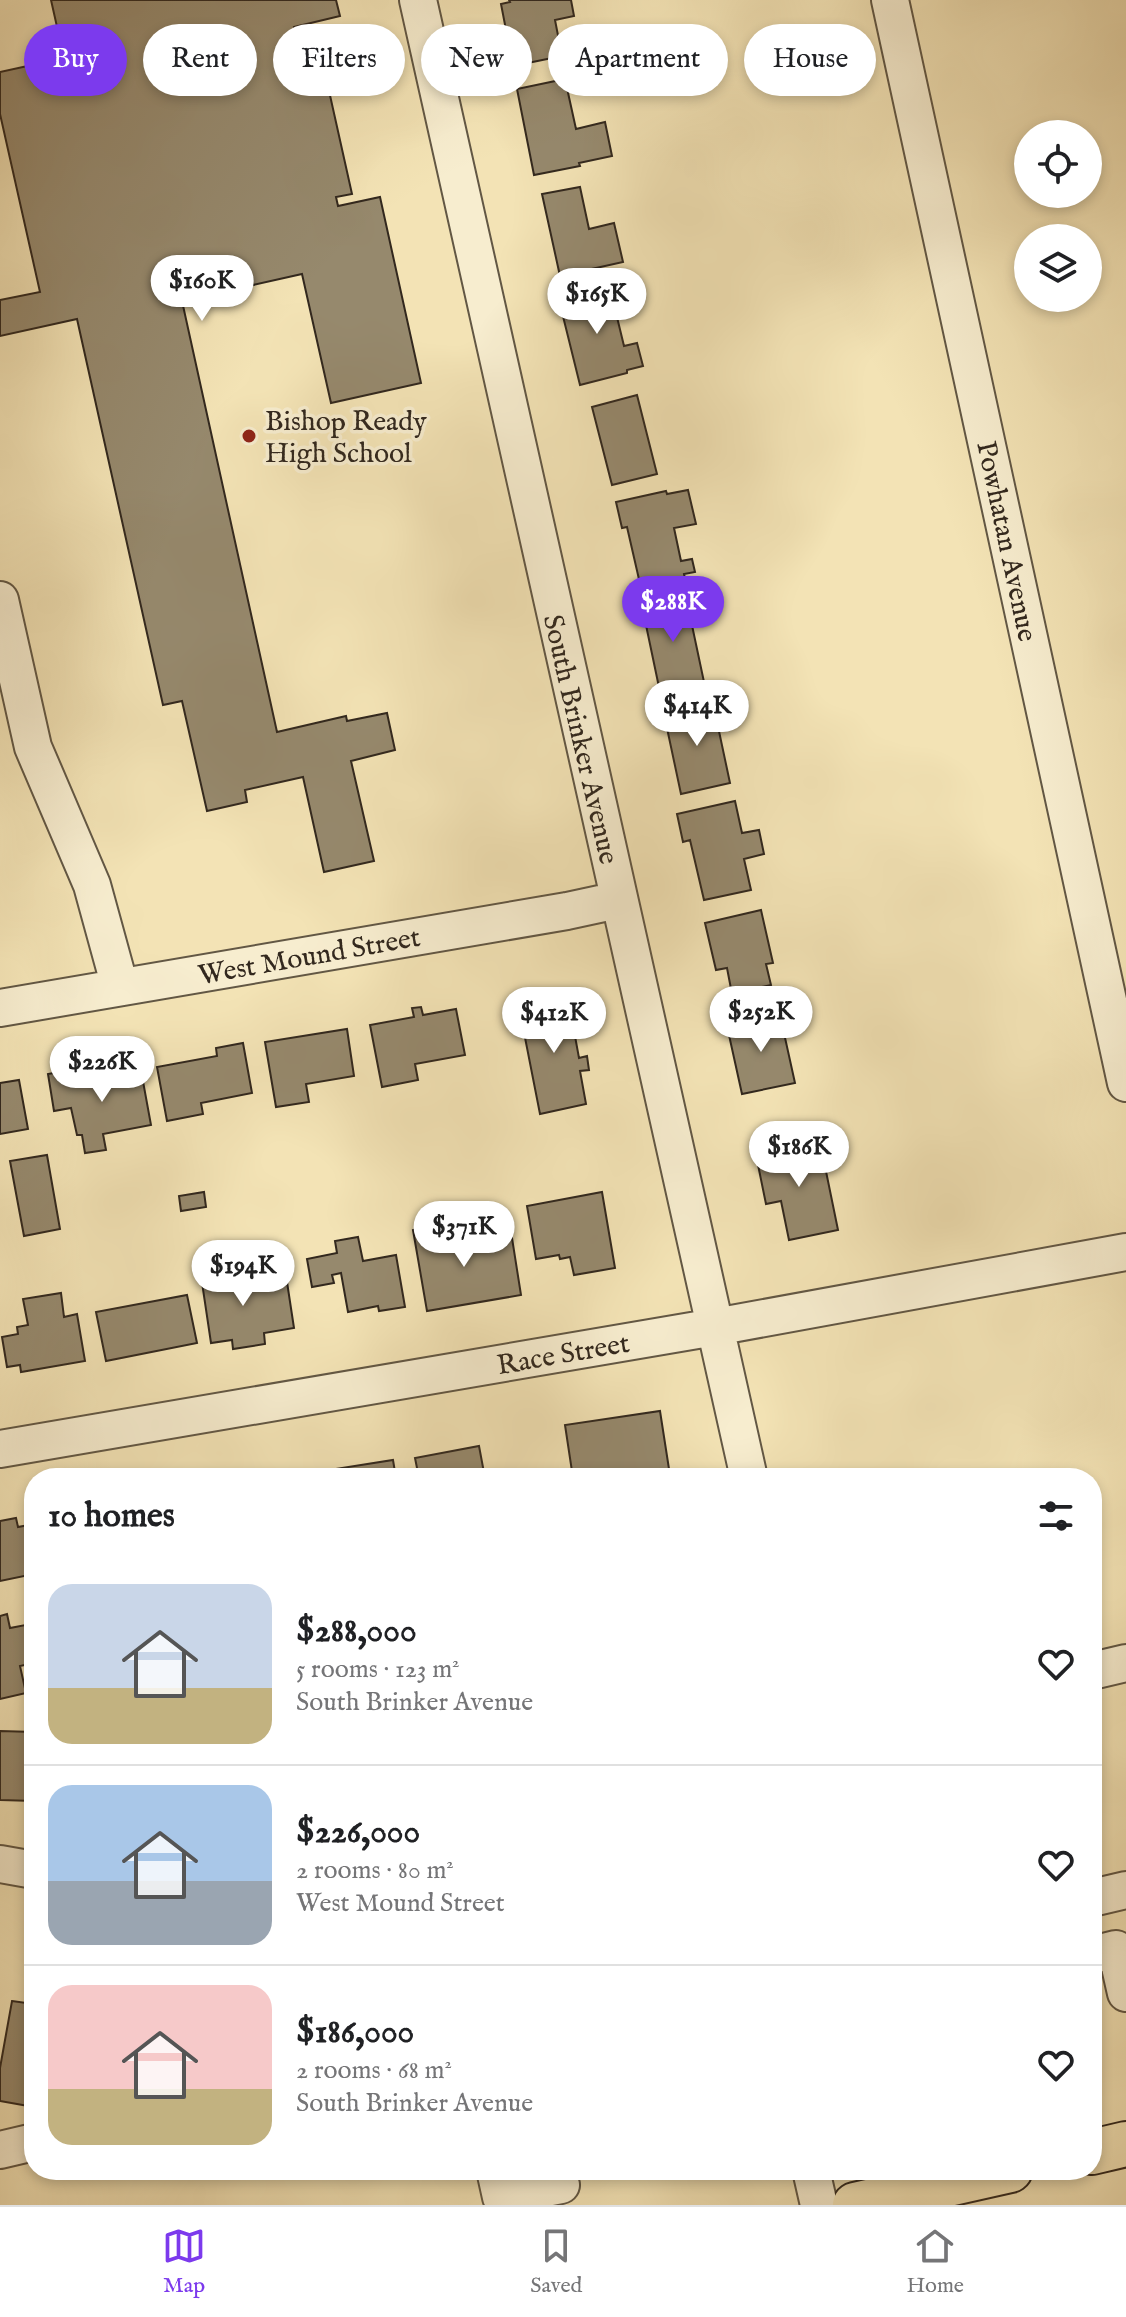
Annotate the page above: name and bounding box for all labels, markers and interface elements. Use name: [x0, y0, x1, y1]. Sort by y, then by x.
chip: Buy: [24, 24, 127, 96]
chip: Rent: [143, 24, 257, 96]
chip: Filters: [273, 24, 405, 96]
chip: New: [421, 24, 532, 96]
chip: Apartment: [548, 24, 728, 96]
chip: House: [744, 24, 876, 96]
map controls: [1014, 120, 1102, 312]
button: locate: [1014, 120, 1102, 208]
button: layers: [1014, 224, 1102, 312]
pin: $160K: [146, 255, 258, 323]
text: $160K: [169, 264, 235, 297]
pin: $165K: [541, 268, 653, 336]
text: $165K: [565, 277, 629, 310]
place label: Bishop Ready High School: [265, 405, 427, 472]
marker: Bishop Ready High School: [240, 427, 258, 445]
street label: Powhatan Avenue: [967, 438, 1044, 645]
pin: $288K: [617, 576, 729, 644]
text: $288K: [640, 585, 706, 618]
street label: South Brinker Avenue: [534, 611, 625, 868]
pin: $414K: [641, 680, 753, 748]
text: $414K: [663, 689, 731, 722]
street label: West Mound Street: [196, 921, 424, 994]
pin: $252K: [705, 986, 817, 1054]
pin: $412K: [498, 987, 610, 1055]
text: $252K: [728, 995, 794, 1028]
text: $412K: [520, 996, 588, 1029]
pin: $226K: [46, 1036, 158, 1104]
text: $226K: [68, 1045, 136, 1078]
pin: $186K: [743, 1121, 855, 1189]
text: $186K: [767, 1130, 831, 1163]
pin: $371K: [408, 1201, 520, 1269]
text: $371K: [432, 1210, 496, 1243]
pin: $194K: [187, 1240, 299, 1308]
text: $194K: [210, 1249, 276, 1282]
street label: Race Street: [495, 1327, 633, 1384]
icon: filters: [1034, 1494, 1078, 1538]
text: 10 homes: [48, 1495, 175, 1538]
text: $288,000: [296, 1610, 417, 1653]
icon: home: [112, 1616, 208, 1712]
icon: heart: [1034, 1642, 1078, 1686]
text: 5 rooms · 123 m²: [296, 1653, 460, 1686]
text: South Brinker Avenue: [296, 1686, 533, 1719]
text: $226,000: [296, 1811, 420, 1854]
icon: home: [112, 1817, 208, 1913]
icon: heart: [1034, 1843, 1078, 1887]
text: 2 rooms · 80 m²: [296, 1854, 454, 1887]
text: West Mound Street: [296, 1887, 505, 1920]
text: $186,000: [296, 2011, 414, 2054]
icon: home: [112, 2017, 208, 2113]
icon: heart: [1034, 2043, 1078, 2087]
text: 2 rooms · 68 m²: [296, 2054, 452, 2087]
text: South Brinker Avenue: [296, 2087, 533, 2120]
tab: Map: [162, 2224, 206, 2300]
tab: Saved: [530, 2224, 582, 2300]
tab: Home: [906, 2224, 964, 2300]

